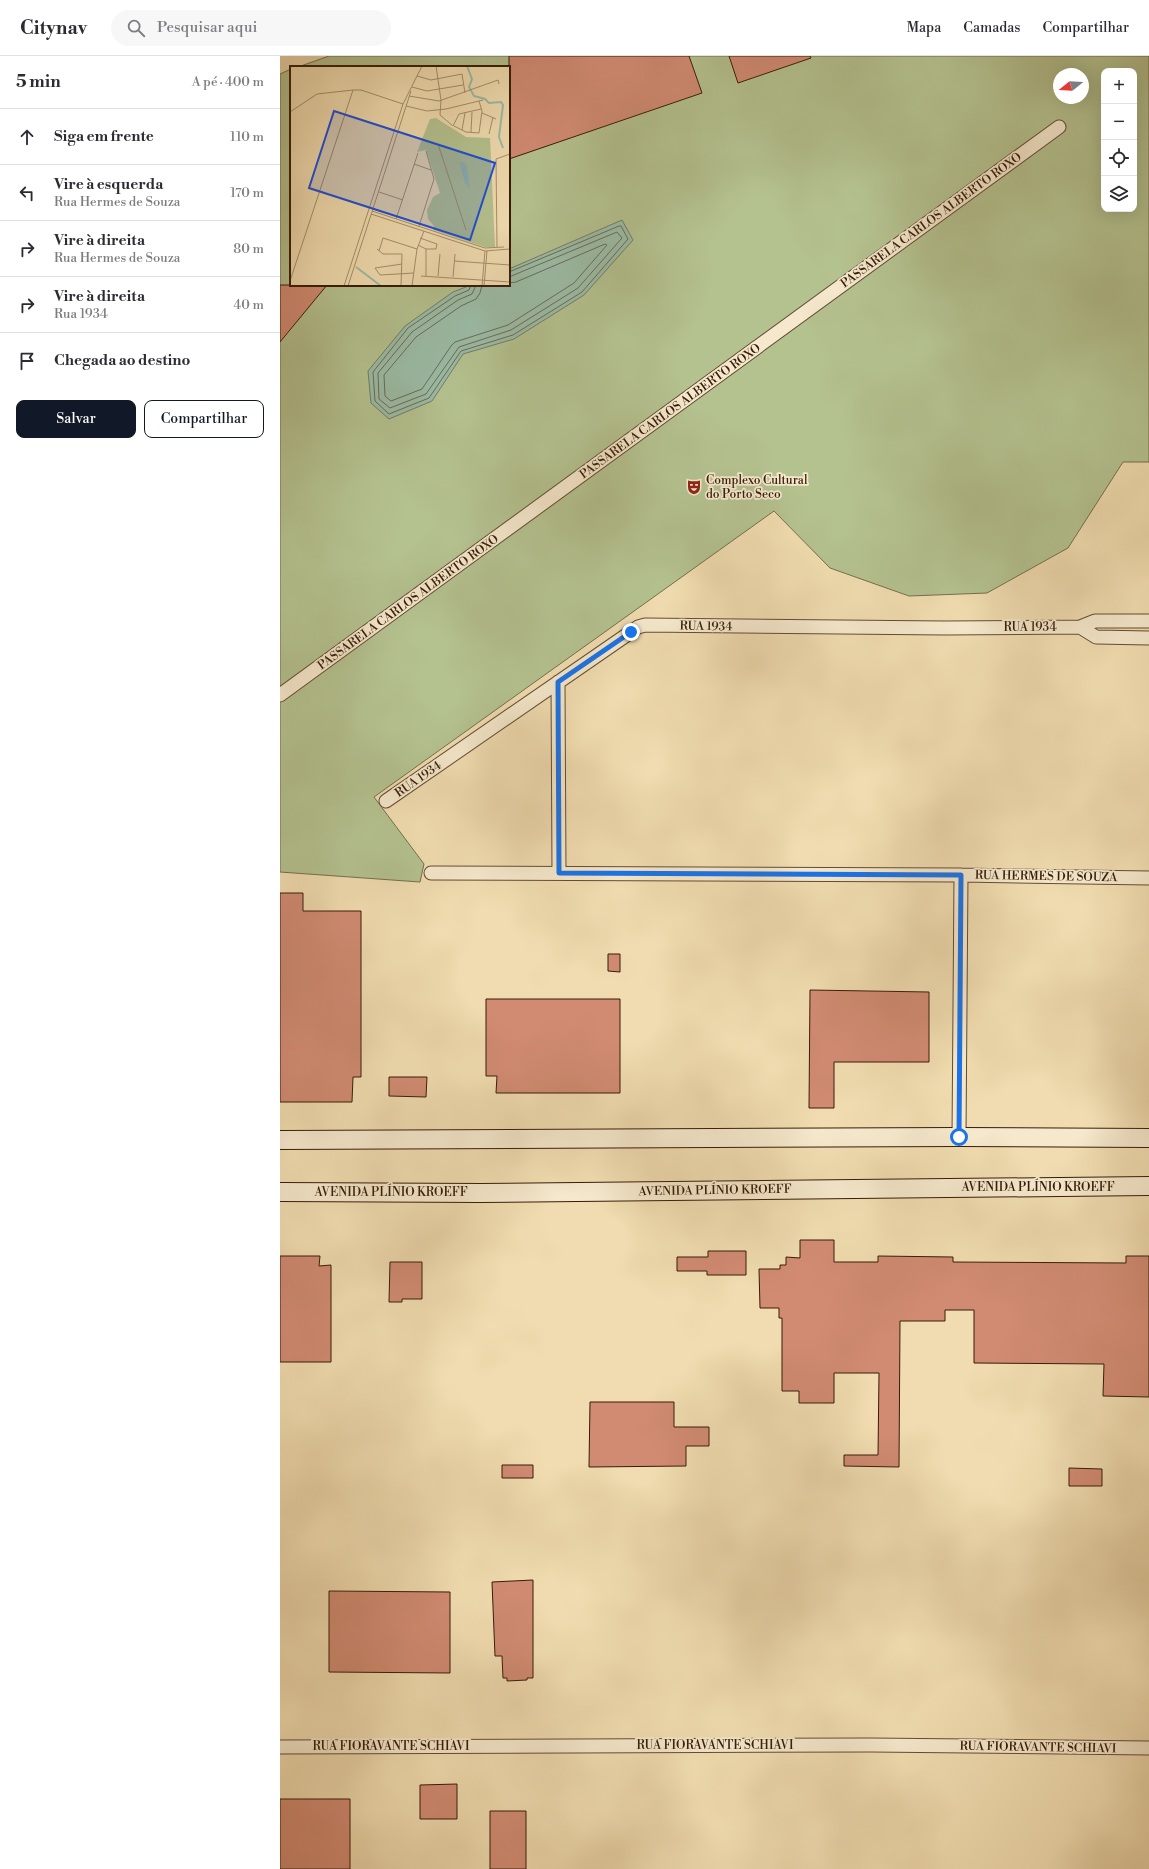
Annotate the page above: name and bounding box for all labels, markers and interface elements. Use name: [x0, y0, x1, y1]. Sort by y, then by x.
search box: [111, 10, 391, 46]
text: Citynav: [20, 16, 87, 40]
icon: search: [125, 17, 147, 39]
text: Pesquisar aqui: [157, 18, 257, 37]
text: Mapa: [907, 19, 941, 37]
text: Camadas: [963, 19, 1020, 37]
text: Compartilhar: [1042, 19, 1129, 37]
inset map: [290, 66, 510, 286]
north arrow: [1053, 68, 1089, 104]
map controls: [1101, 68, 1137, 212]
button: +: [1101, 68, 1137, 104]
text: 5 min: [16, 71, 61, 93]
text: A pé · 400 m: [192, 74, 264, 90]
button: −: [1101, 104, 1137, 140]
icon: ahead: [16, 126, 38, 148]
text: Siga em frente: [54, 127, 154, 146]
text: 110 m: [230, 129, 264, 145]
button: locate: [1101, 140, 1137, 176]
street label: PASSARELA CARLOS ALBERTO ROXO: [838, 150, 1025, 291]
text: Vire à esquerda: [54, 175, 163, 194]
button: layers: [1101, 176, 1137, 212]
icon: left: [16, 182, 38, 204]
text: 170 m: [230, 185, 264, 201]
text: Rua Hermes de Souza: [54, 194, 180, 210]
text: Vire à direita: [54, 231, 145, 250]
icon: right: [16, 238, 38, 260]
text: 80 m: [233, 241, 264, 257]
text: Rua Hermes de Souza: [54, 250, 180, 266]
text: Vire à direita: [54, 287, 145, 306]
icon: right: [16, 294, 38, 316]
text: 40 m: [234, 297, 264, 313]
text: Rua 1934: [54, 306, 108, 322]
street label: PASSARELA CARLOS ALBERTO ROXO: [577, 341, 764, 482]
icon: arrive: [16, 350, 38, 372]
text: Chegada ao destino: [54, 351, 190, 370]
button: Salvar: [16, 400, 136, 438]
button: Compartilhar: [144, 400, 264, 438]
place label: Complexo Cultural do Porto Seco: [706, 473, 808, 502]
theatre icon: Complexo Cultural do Porto Seco: [685, 478, 703, 496]
street label: PASSARELA CARLOS ALBERTO ROXO: [315, 532, 502, 673]
street label: RUA 1934: [679, 619, 733, 634]
street label: RUA 1934: [1003, 620, 1057, 635]
route end: [622, 623, 640, 641]
street label: RUA 1934: [392, 758, 444, 801]
street label: RUA HERMES DE SOUZA: [975, 868, 1118, 885]
route start: [950, 1128, 968, 1146]
street label: AVENIDA PLÍNIO KROEFF: [960, 1178, 1115, 1195]
street label: AVENIDA PLÍNIO KROEFF: [637, 1180, 792, 1199]
street label: AVENIDA PLÍNIO KROEFF: [313, 1183, 468, 1200]
street label: RUA FIORAVANTE SCHIAVI: [637, 1738, 794, 1753]
street label: RUA FIORAVANTE SCHIAVI: [313, 1739, 470, 1754]
street label: RUA FIORAVANTE SCHIAVI: [959, 1739, 1117, 1756]

